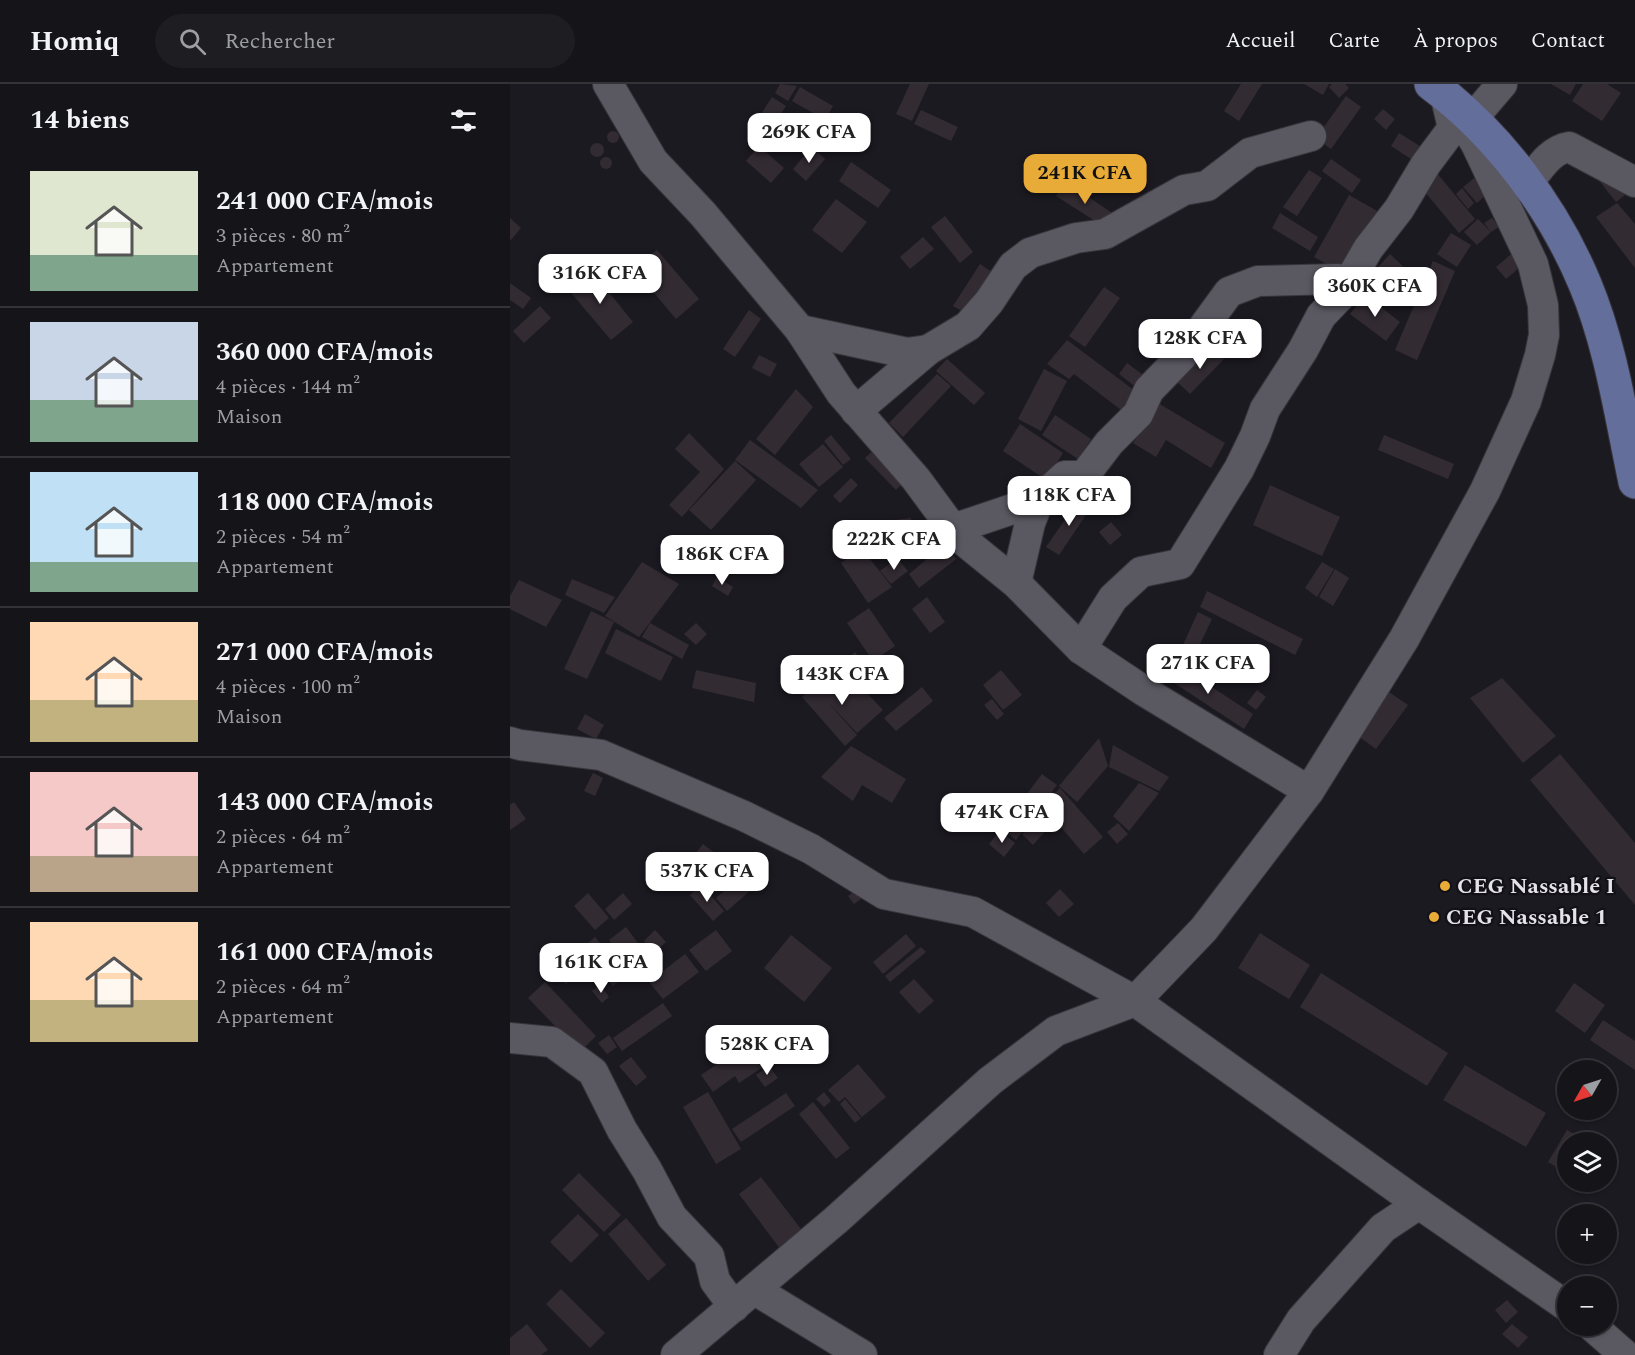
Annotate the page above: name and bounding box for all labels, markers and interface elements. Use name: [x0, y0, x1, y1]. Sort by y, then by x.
search box: [155, 14, 575, 68]
text: Homiq: [30, 20, 119, 63]
icon: search: [176, 25, 209, 58]
text: Rechercher: [224, 25, 335, 58]
text: Accueil: [1225, 25, 1296, 57]
text: Carte: [1329, 25, 1380, 57]
text: À propos: [1413, 25, 1498, 57]
text: Contact: [1531, 25, 1605, 57]
text: 14 biens: [30, 100, 130, 140]
icon: filters: [447, 104, 480, 137]
pin: 269K CFA: [747, 113, 871, 164]
text: 269K CFA: [762, 117, 856, 147]
pin: 241K CFA: [1023, 154, 1147, 205]
text: 241K CFA: [1038, 158, 1132, 188]
text: 241 000 CFA/mois: [216, 181, 434, 221]
icon: home: [78, 195, 150, 267]
text: 3 pièces · 80 m²: [216, 221, 350, 251]
text: Appartement: [216, 251, 334, 281]
pin: 316K CFA: [538, 254, 662, 305]
text: 316K CFA: [553, 258, 647, 288]
pin: 360K CFA: [1313, 267, 1437, 318]
text: 360K CFA: [1328, 271, 1422, 301]
pin: 128K CFA: [1138, 319, 1262, 370]
text: 128K CFA: [1153, 323, 1247, 353]
text: 360 000 CFA/mois: [216, 332, 434, 372]
icon: home: [78, 346, 150, 418]
text: 4 pièces · 144 m²: [216, 372, 360, 402]
text: Maison: [216, 402, 282, 432]
pin: 118K CFA: [1007, 476, 1131, 527]
text: 118K CFA: [1022, 480, 1116, 510]
text: 118 000 CFA/mois: [216, 482, 434, 522]
icon: home: [78, 496, 150, 568]
pin: 222K CFA: [832, 520, 956, 571]
text: 2 pièces · 54 m²: [216, 522, 350, 552]
text: 222K CFA: [847, 524, 941, 554]
pin: 186K CFA: [660, 535, 784, 586]
text: 186K CFA: [675, 539, 769, 569]
text: Appartement: [216, 552, 334, 582]
text: 271 000 CFA/mois: [216, 632, 434, 672]
pin: 271K CFA: [1146, 644, 1270, 695]
icon: home: [78, 646, 150, 718]
text: 271K CFA: [1161, 648, 1255, 678]
pin: 143K CFA: [780, 655, 904, 706]
text: 143K CFA: [795, 659, 889, 689]
text: 4 pièces · 100 m²: [216, 672, 360, 702]
text: Maison: [216, 702, 282, 732]
text: 143 000 CFA/mois: [216, 782, 434, 822]
pin: 474K CFA: [940, 793, 1064, 844]
icon: home: [78, 796, 150, 868]
text: 474K CFA: [955, 797, 1049, 827]
text: 2 pièces · 64 m²: [216, 822, 350, 852]
text: Appartement: [216, 852, 334, 882]
pin: 537K CFA: [645, 852, 769, 903]
text: 537K CFA: [660, 856, 754, 886]
place label: CEG Nassablé I: [1457, 870, 1615, 903]
marker: CEG Nassablé I: [1438, 879, 1452, 893]
place label: CEG Nassable 1: [1446, 901, 1607, 934]
marker: CEG Nassable 1: [1427, 910, 1441, 924]
text: 161 000 CFA/mois: [216, 932, 434, 972]
pin: 161K CFA: [539, 943, 663, 994]
icon: home: [78, 946, 150, 1018]
text: 161K CFA: [554, 947, 648, 977]
text: 2 pièces · 64 m²: [216, 972, 350, 1002]
text: Appartement: [216, 1002, 334, 1032]
pin: 528K CFA: [705, 1025, 829, 1076]
text: 528K CFA: [720, 1029, 814, 1059]
north arrow: [1557, 1060, 1617, 1120]
map controls: [1557, 1060, 1617, 1336]
button: layers: [1557, 1132, 1617, 1192]
button: +: [1557, 1204, 1617, 1264]
button: −: [1557, 1276, 1617, 1336]

